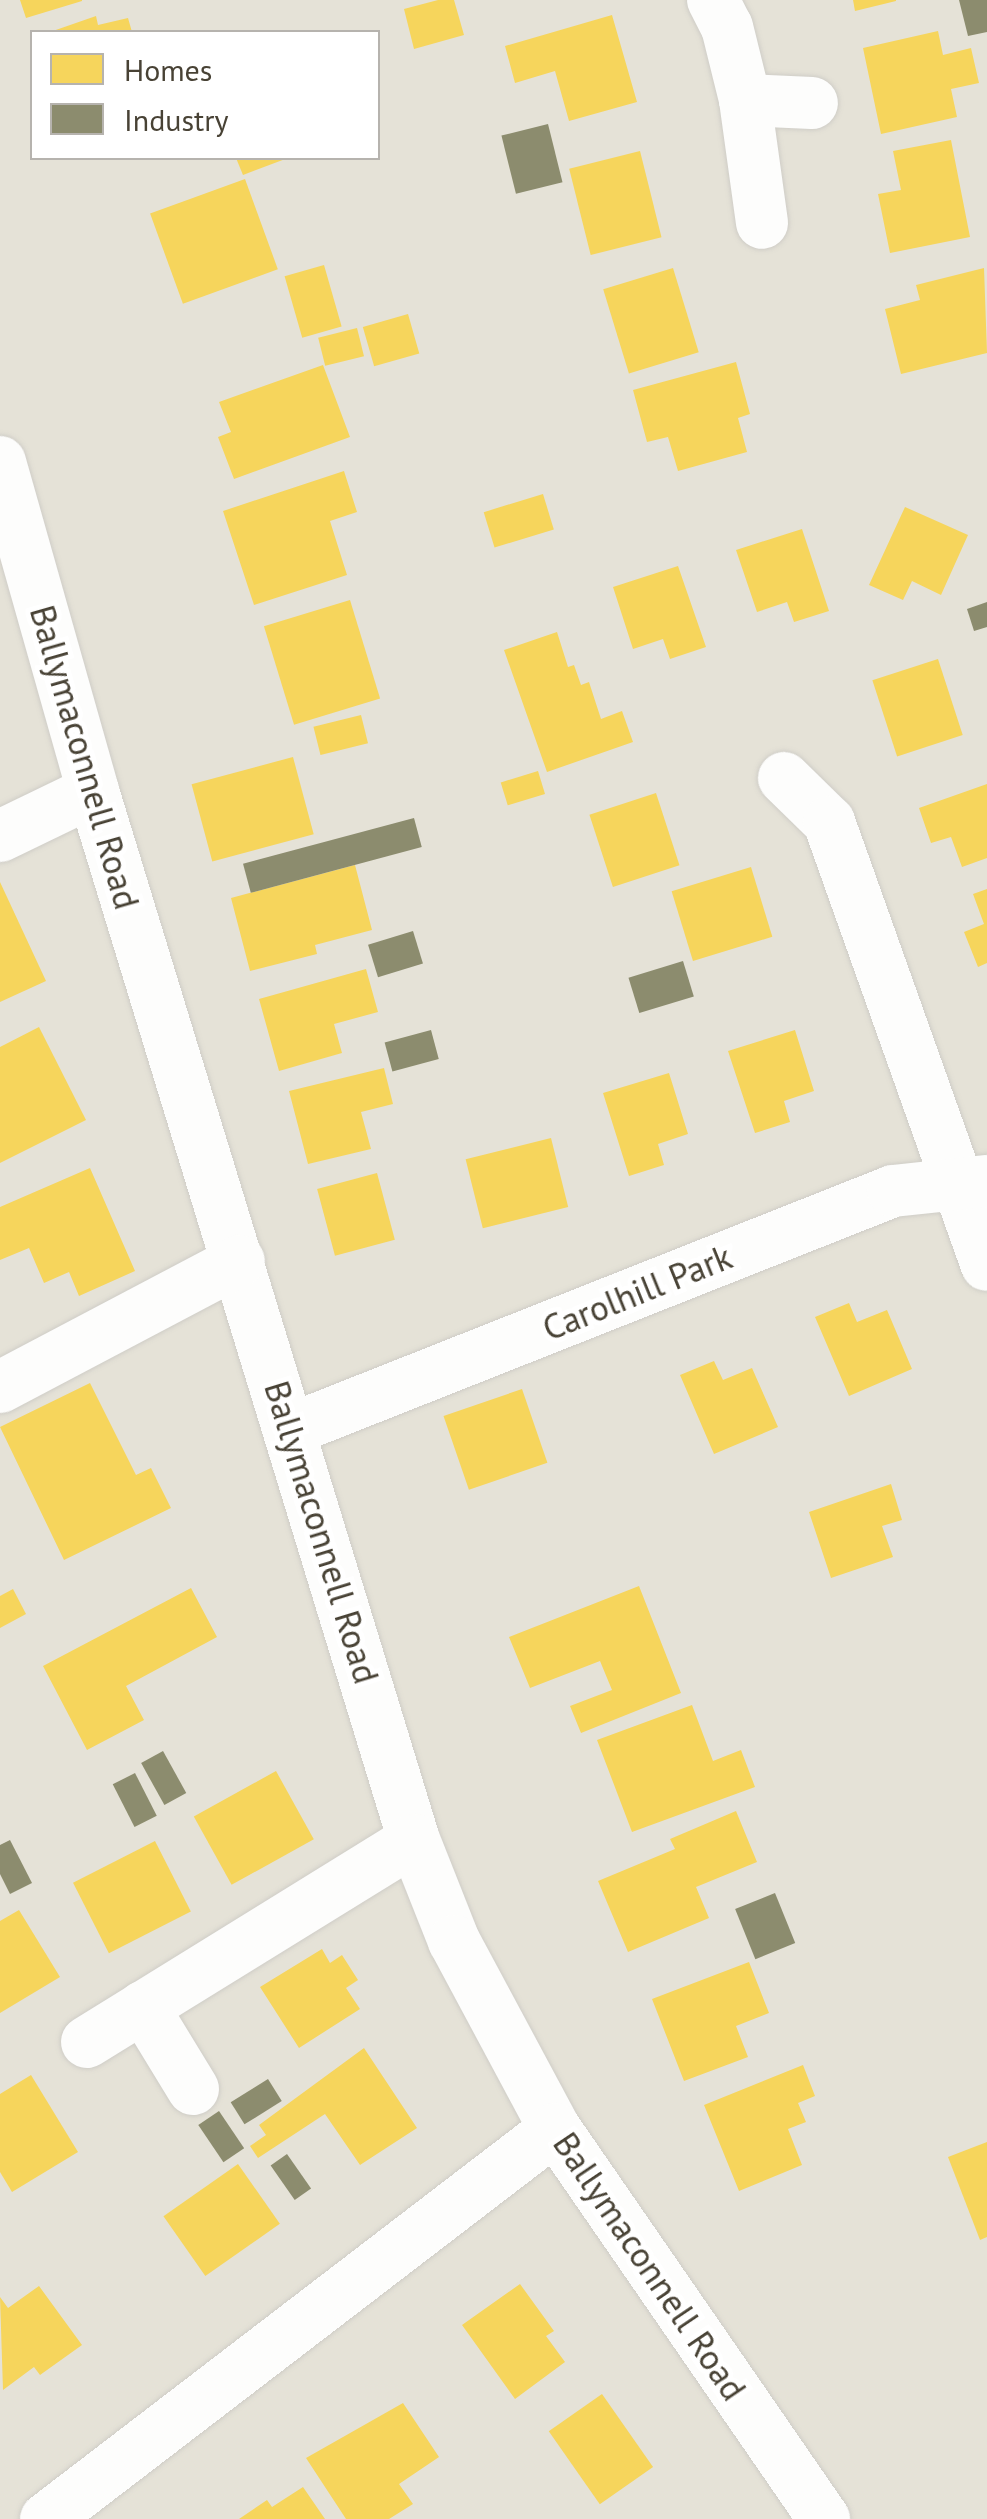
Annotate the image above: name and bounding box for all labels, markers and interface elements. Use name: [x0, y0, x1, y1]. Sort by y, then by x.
legend: [30, 30, 380, 160]
text: Homes: [124, 50, 212, 89]
text: Industry: [124, 100, 228, 139]
street label: Ballymaconnell Road: [22, 600, 148, 914]
street label: Carolhill Park: [536, 1235, 738, 1349]
street label: Ballymaconnell Road: [256, 1376, 388, 1688]
street label: Ballymaconnell Road: [545, 2124, 755, 2408]

